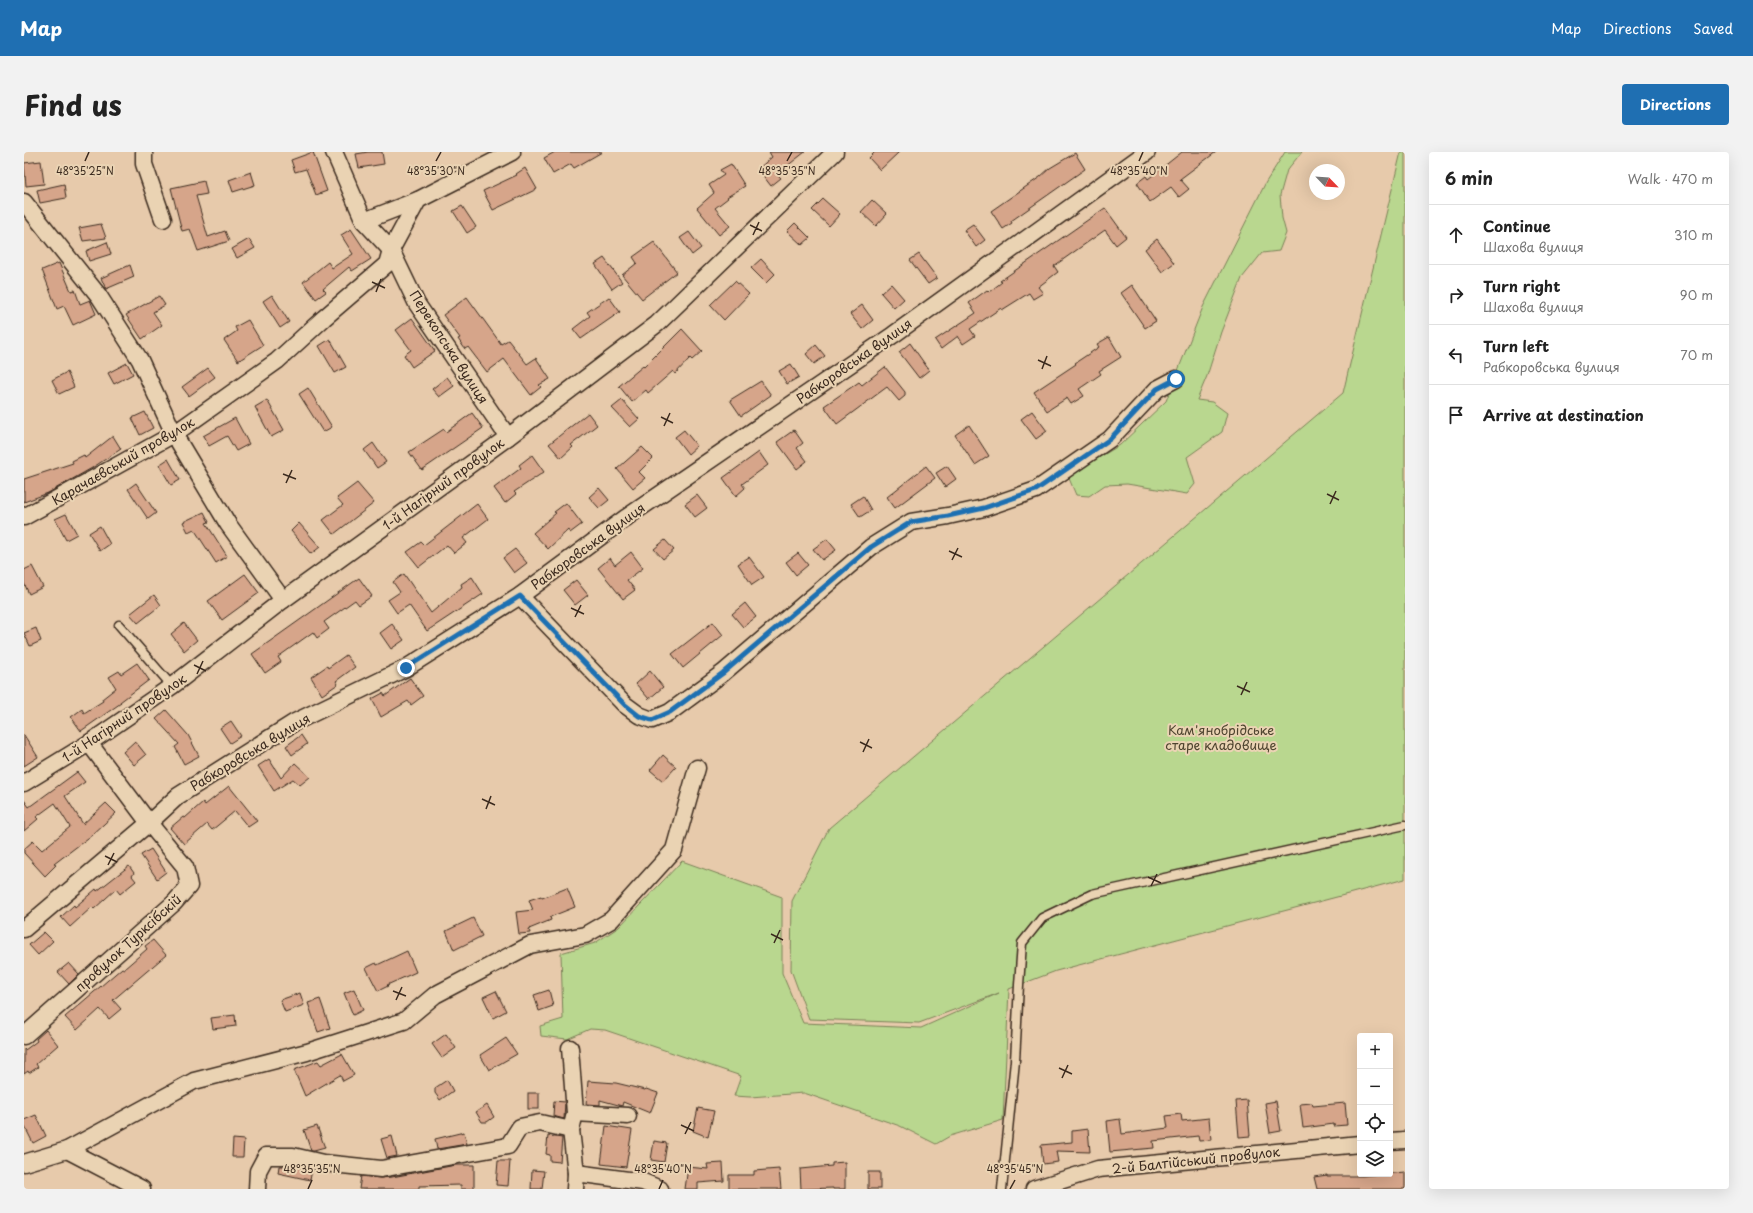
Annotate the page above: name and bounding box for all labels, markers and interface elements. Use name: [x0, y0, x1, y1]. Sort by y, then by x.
text: Map: [20, 14, 62, 42]
text: Map: [1551, 18, 1581, 39]
text: Directions: [1603, 18, 1671, 39]
text: Saved: [1693, 18, 1733, 39]
text: Find us: [24, 83, 122, 126]
button: Directions: [1622, 84, 1729, 125]
text: 48°35'25"N: [56, 163, 114, 178]
text: 48°35'30"N: [407, 163, 465, 178]
text: 48°35'35"N: [759, 163, 816, 178]
text: 48°35'40"N: [1110, 163, 1168, 178]
north arrow: [1309, 164, 1345, 200]
text: 6 min: [1445, 165, 1493, 191]
text: Walk · 470 m: [1628, 169, 1713, 188]
text: Continue: [1483, 214, 1551, 237]
icon: ahead: [1445, 224, 1467, 246]
text: 310 m: [1674, 225, 1713, 244]
text: Шахова вулиця: [1483, 237, 1584, 256]
text: Turn right: [1483, 274, 1560, 297]
icon: right: [1445, 284, 1467, 306]
text: 90 m: [1680, 285, 1713, 304]
street label: Перекопська вулиця: [406, 286, 493, 407]
text: Шахова вулиця: [1483, 297, 1584, 316]
street label: Рабкоровська вулиця: [792, 314, 915, 408]
text: Turn left: [1483, 334, 1549, 357]
icon: left: [1445, 344, 1467, 366]
text: 70 m: [1680, 345, 1713, 364]
text: Рабкоровська вулиця: [1483, 357, 1620, 376]
route start: [1167, 370, 1185, 388]
text: Arrive at destination: [1483, 403, 1644, 426]
icon: arrive: [1445, 404, 1467, 426]
street label: Карачаєвський провулок: [48, 412, 198, 509]
street label: 1-й Нагірний провулок: [378, 433, 508, 534]
street label: Рабкоровська вулиця: [527, 498, 649, 594]
route end: [397, 659, 415, 677]
street label: 1-й Нагірний провулок: [58, 669, 190, 766]
street label: Рабкоровська вулиця: [186, 708, 313, 795]
park label: Кам'янобрідське старе кладовище: [1165, 720, 1277, 754]
street label: провулок Турксібскій: [70, 890, 185, 996]
map controls: [1357, 1033, 1393, 1177]
button: +: [1357, 1033, 1393, 1069]
button: −: [1357, 1069, 1393, 1105]
button: locate: [1357, 1105, 1393, 1141]
street label: 2-й Балтійський провулок: [1111, 1141, 1281, 1178]
button: layers: [1357, 1141, 1393, 1177]
text: 48°35'35"N: [284, 1161, 341, 1176]
text: 48°35'40"N: [634, 1161, 692, 1176]
text: 48°35'45"N: [987, 1161, 1044, 1176]

